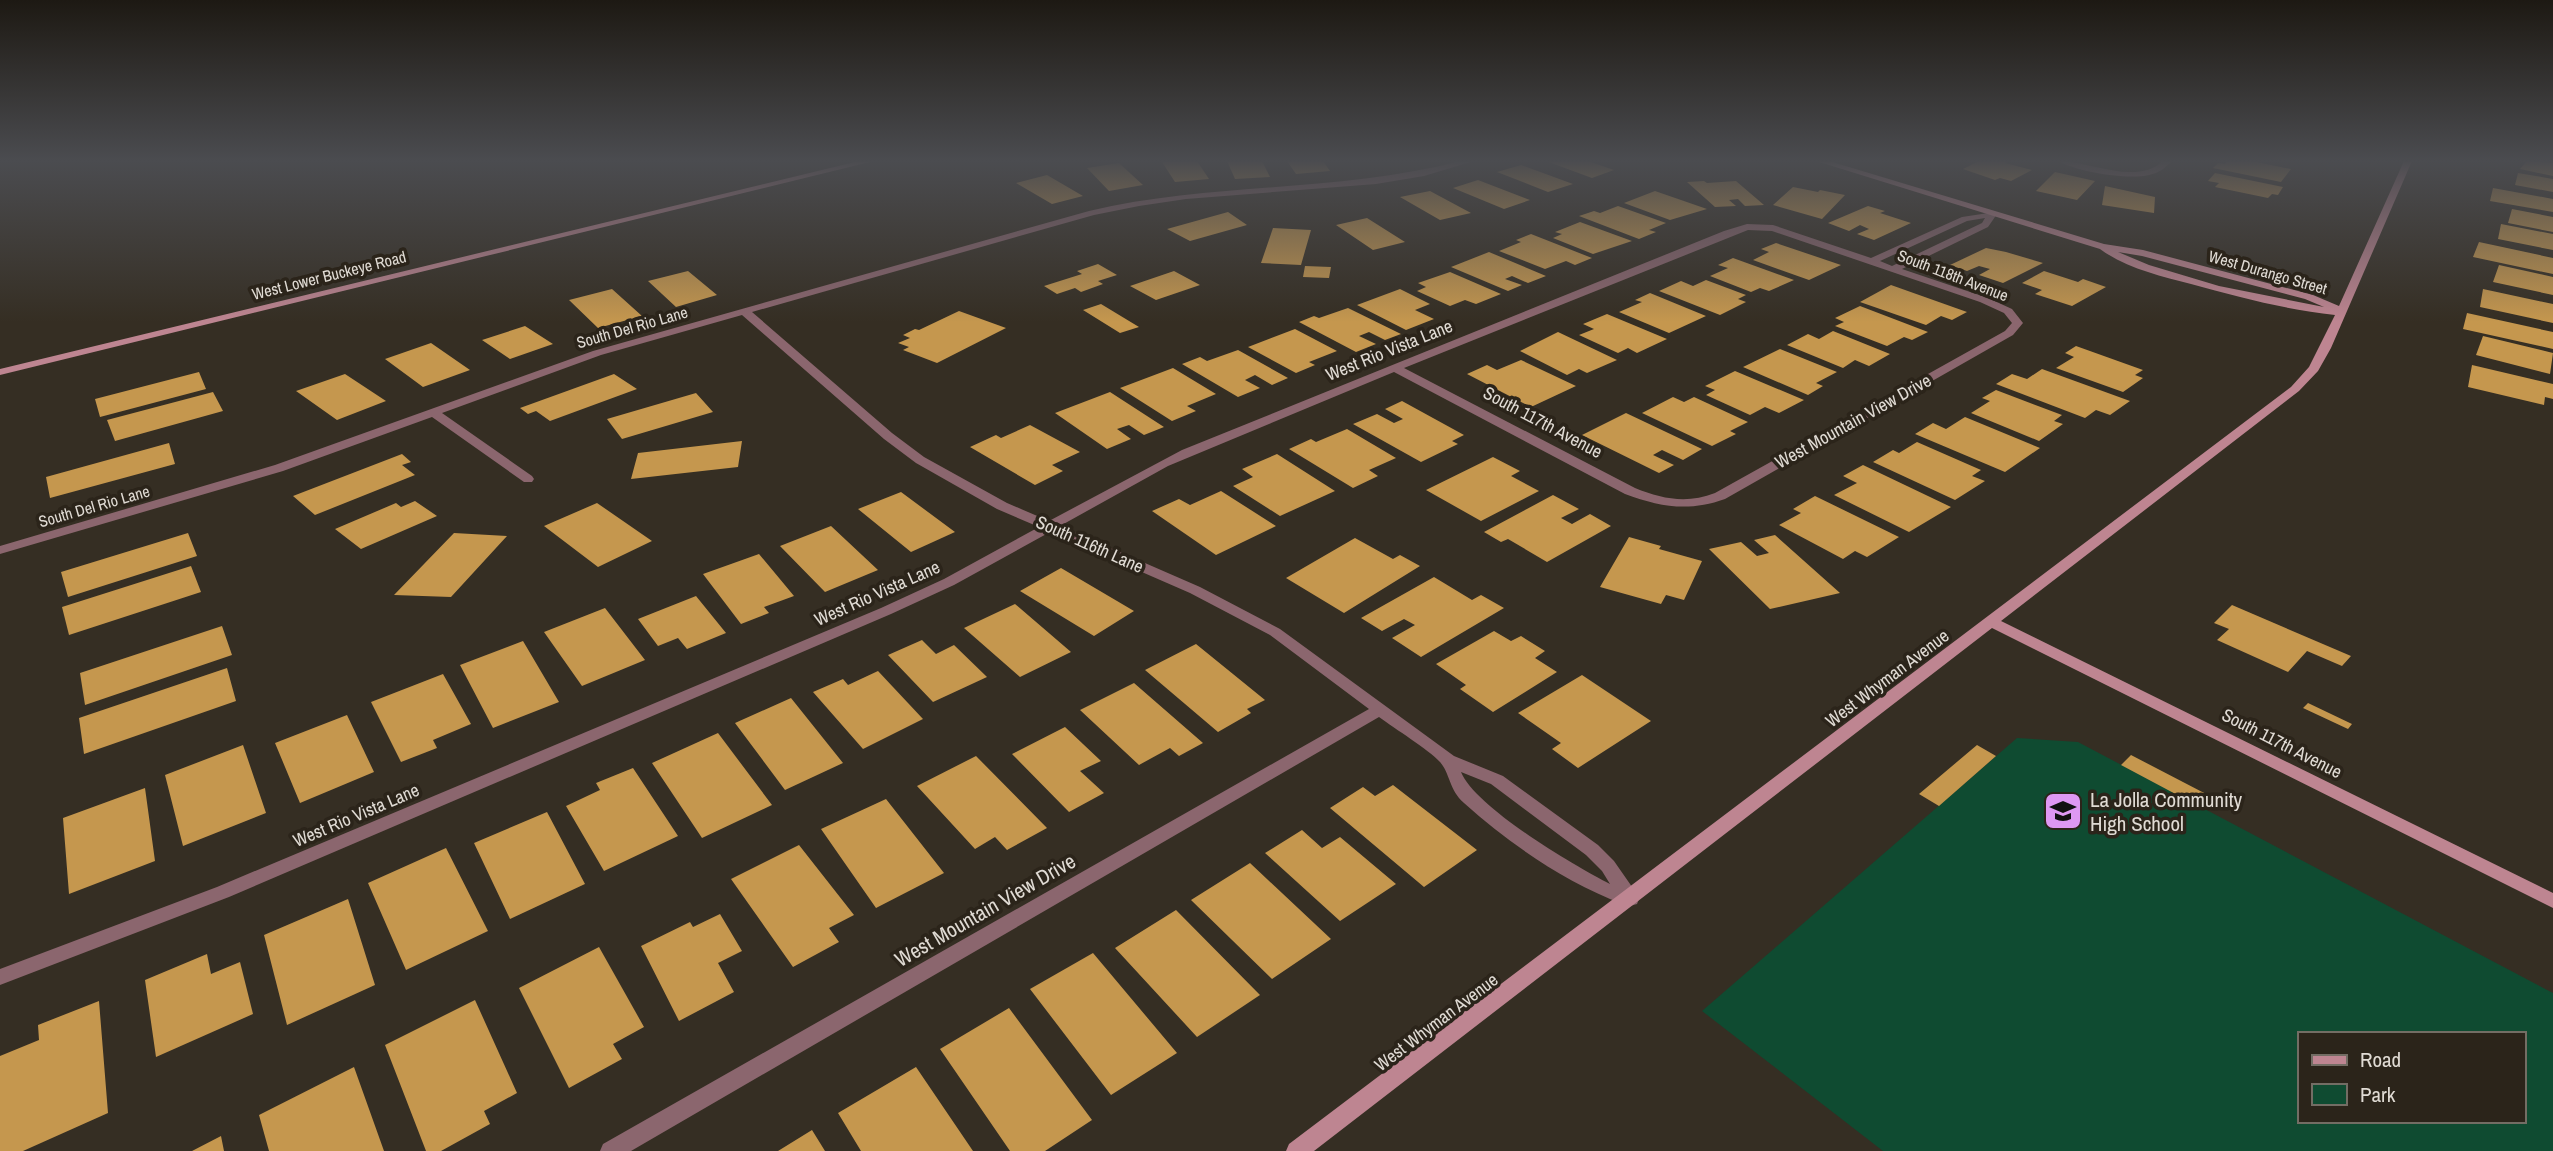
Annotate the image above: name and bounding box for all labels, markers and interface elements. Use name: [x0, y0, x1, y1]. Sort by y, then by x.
street label: South 118th Avenue: [1894, 244, 2012, 306]
street label: West Lower Buckeye Road: [250, 245, 408, 305]
street label: West Durango Street: [2206, 245, 2330, 300]
street label: South Del Rio Lane: [574, 301, 690, 353]
street label: West Rio Vista Lane: [1322, 313, 1456, 387]
street label: West Mountain View Drive: [1770, 368, 1936, 474]
street label: South 117th Avenue: [1479, 380, 1607, 464]
street label: South Del Rio Lane: [36, 480, 152, 532]
street label: South 116th Lane: [1032, 509, 1148, 579]
street label: West Rio Vista Lane: [810, 554, 944, 632]
street label: West Whyman Avenue: [1820, 623, 1954, 733]
street label: South 117th Avenue: [2218, 702, 2346, 784]
street label: West Rio Vista Lane: [289, 777, 423, 853]
place label: La Jolla Community High School: [2090, 785, 2243, 838]
school or university icon: La Jolla Community High School: [2042, 790, 2084, 832]
street label: West Mountain View Drive: [889, 846, 1081, 974]
street label: West Whyman Avenue: [1369, 967, 1503, 1077]
legend: [2298, 1032, 2525, 1123]
text: Road: [2360, 1045, 2401, 1074]
text: Park: [2360, 1080, 2396, 1109]

